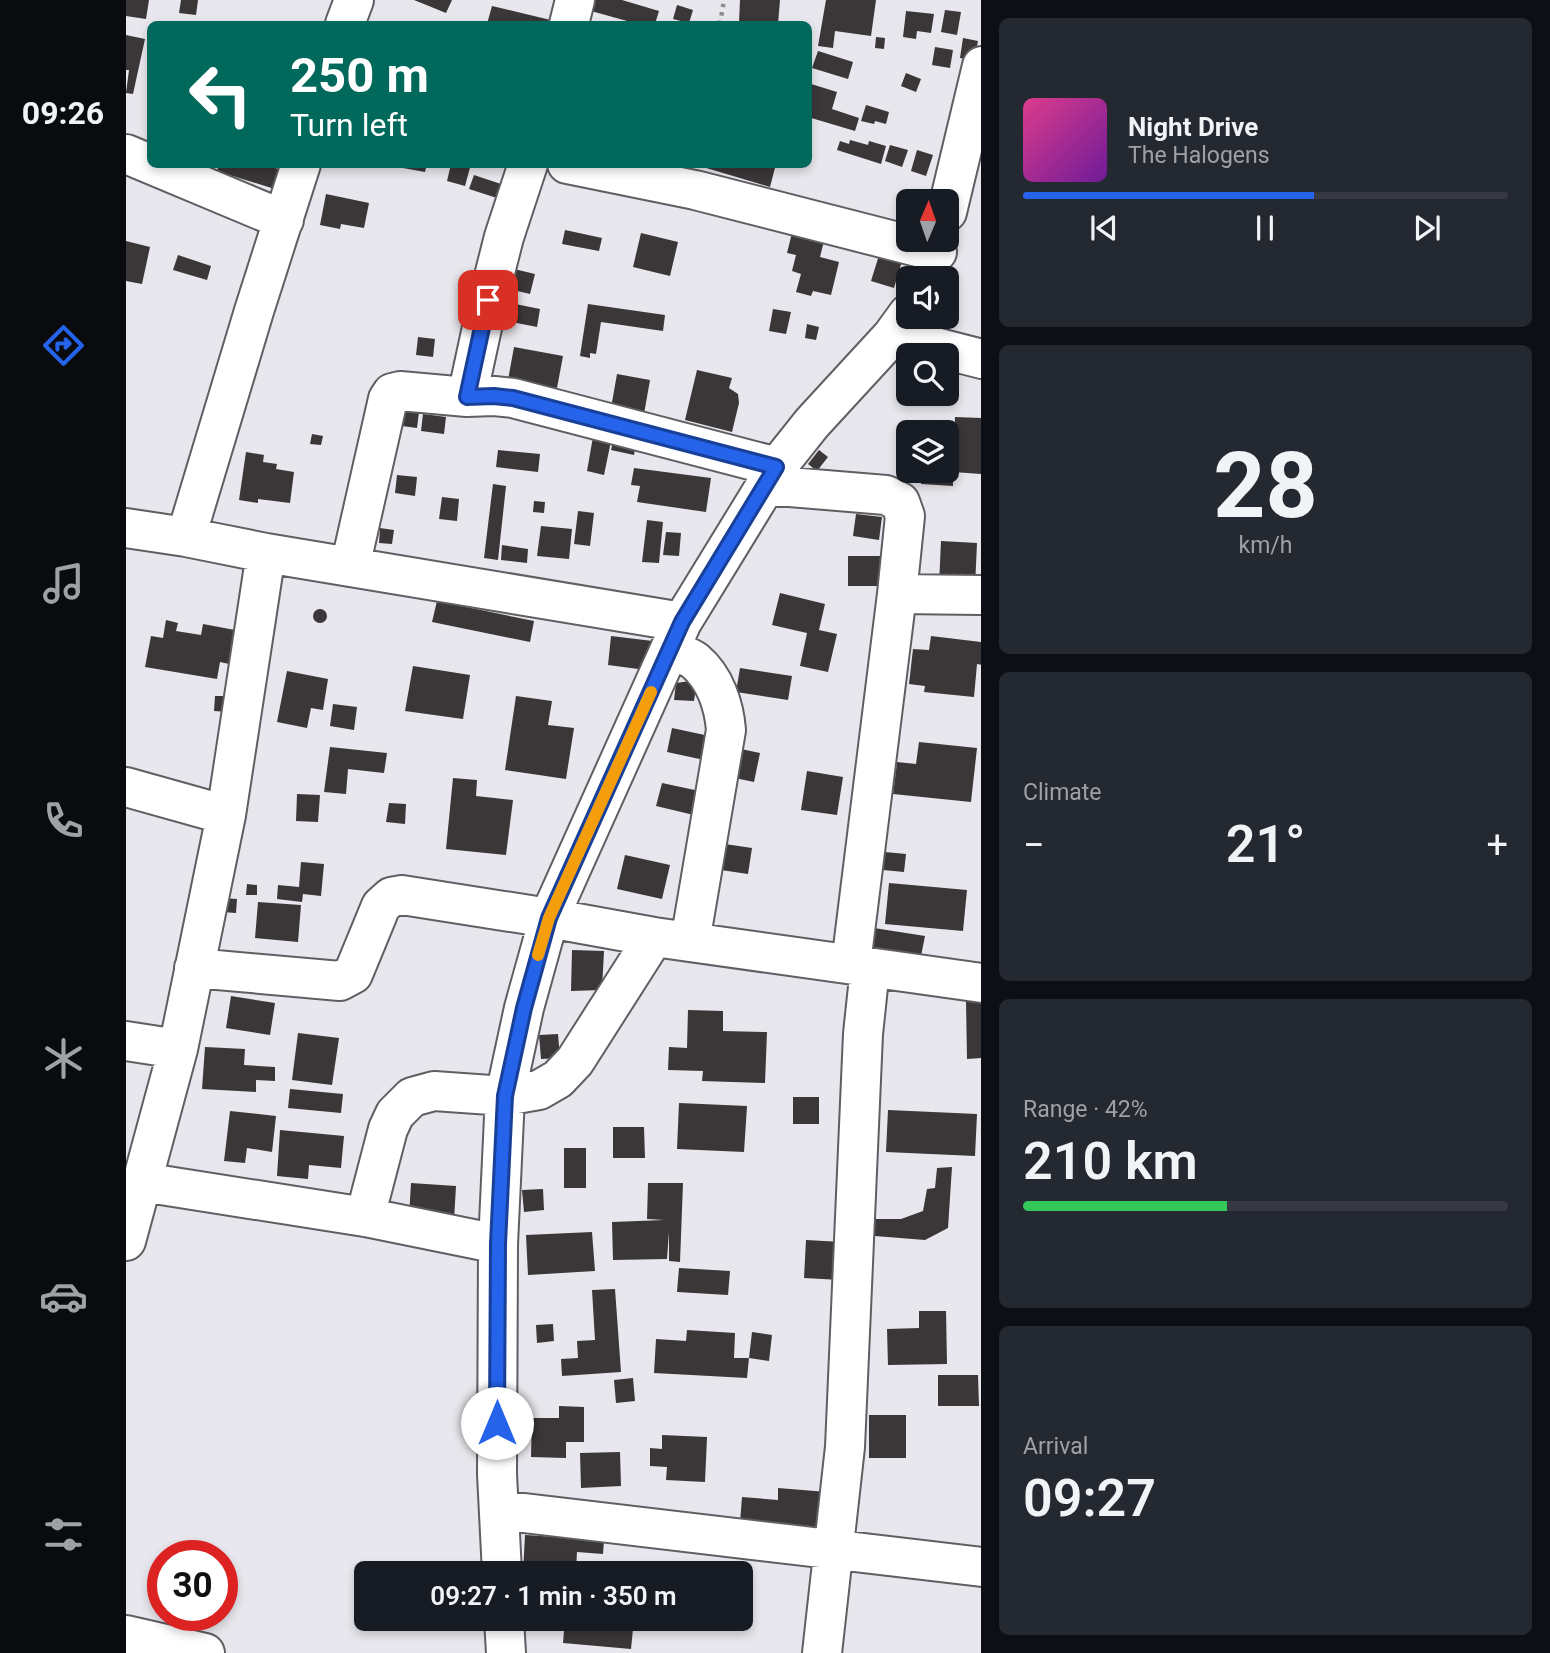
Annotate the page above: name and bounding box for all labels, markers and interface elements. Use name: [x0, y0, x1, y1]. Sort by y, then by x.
text: 250 m: [290, 47, 429, 104]
icon: left: [175, 49, 266, 140]
text: 09:26: [22, 94, 104, 132]
text: Turn left: [290, 106, 408, 144]
text: Night Drive: [1128, 112, 1258, 142]
text: The Halogens: [1128, 142, 1270, 169]
north arrow: [896, 189, 959, 252]
map controls: [896, 189, 959, 483]
icon: previous: [1085, 209, 1123, 247]
icon: pause: [1246, 209, 1284, 247]
icon: next: [1408, 209, 1446, 247]
button: sound: [896, 266, 959, 329]
pin: [458, 270, 518, 330]
icon: arrive: [469, 281, 507, 319]
icon: directions: [39, 321, 88, 370]
button: search: [896, 343, 959, 406]
button: layers: [896, 420, 959, 483]
text: 28: [1213, 433, 1318, 539]
text: km/h: [1239, 532, 1293, 559]
icon: music: [39, 559, 88, 608]
text: Climate: [1023, 779, 1102, 806]
icon: phone: [39, 796, 88, 845]
text: 21°: [1226, 814, 1305, 875]
text: −: [1023, 823, 1045, 867]
text: +: [1486, 823, 1508, 867]
icon: climate: [39, 1034, 88, 1083]
text: Range · 42%: [1023, 1096, 1148, 1123]
text: 210 km: [1023, 1131, 1198, 1192]
icon: car: [39, 1272, 88, 1321]
position arrow: [460, 1386, 534, 1460]
text: Arrival: [1023, 1433, 1088, 1460]
text: 09:27: [1023, 1468, 1156, 1529]
icon: filters: [39, 1510, 88, 1559]
speed limit sign: 30: [147, 1540, 238, 1631]
text: 09:27 · 1 min · 350 m: [430, 1581, 677, 1611]

